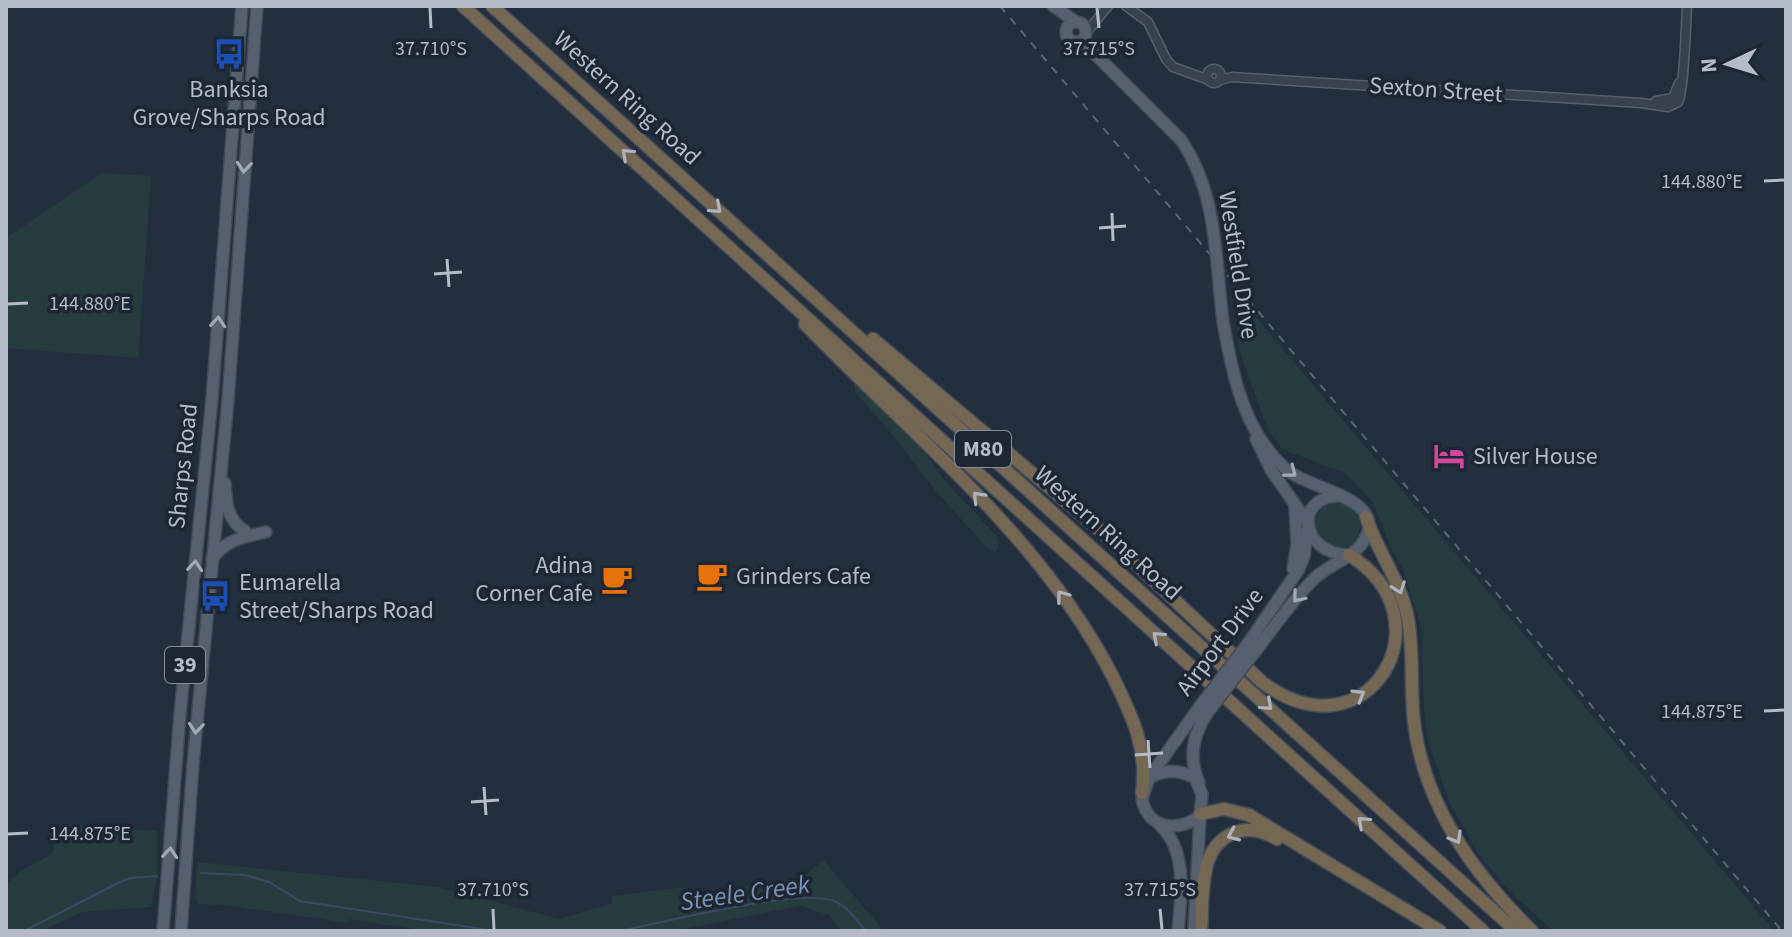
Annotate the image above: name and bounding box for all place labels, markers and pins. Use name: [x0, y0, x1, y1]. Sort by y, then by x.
bus stop icon: Banksia Grove/Sharps Road: [212, 37, 246, 71]
place label: Banksia Grove/Sharps Road: [132, 72, 326, 135]
hotel icon: Silver House: [1432, 439, 1466, 473]
place label: Silver House: [1473, 439, 1598, 474]
place label: Adina Corner Cafe: [475, 548, 593, 611]
cafe icon: Grinders Cafe: [695, 559, 729, 593]
place label: Grinders Cafe: [736, 559, 871, 594]
cafe icon: Adina Corner Cafe: [600, 562, 634, 596]
place label: Eumarella Street/Sharps Road: [239, 565, 434, 628]
bus stop icon: Eumarella Street/Sharps Road: [198, 579, 232, 613]

